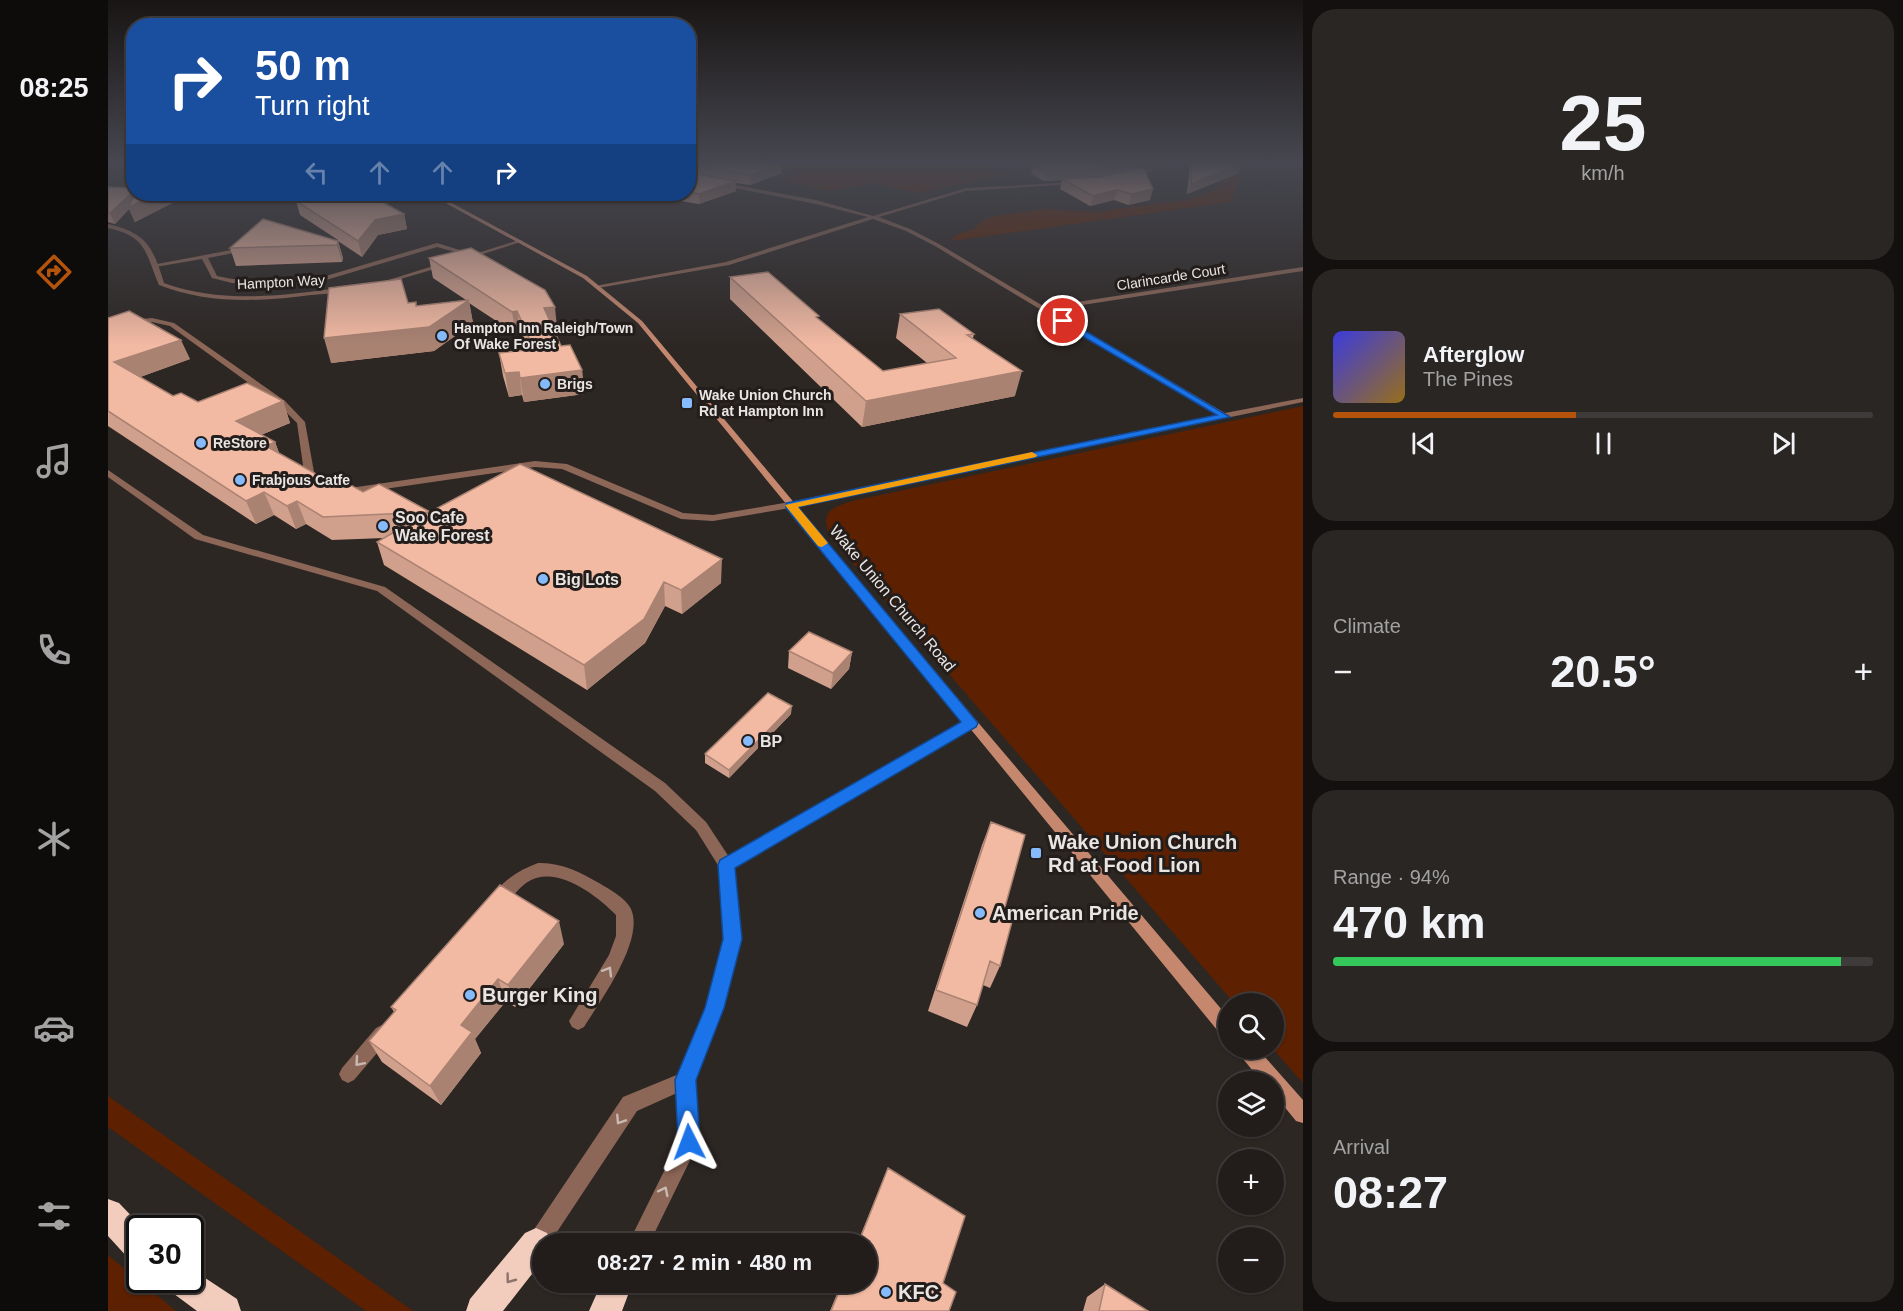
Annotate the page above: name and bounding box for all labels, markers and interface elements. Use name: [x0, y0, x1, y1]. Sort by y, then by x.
icon: right: [156, 42, 234, 120]
text: 50 m: [255, 42, 351, 89]
text: 08:25: [19, 73, 89, 103]
text: 25: [1560, 79, 1646, 167]
text: Turn right: [255, 91, 370, 121]
icon: left: [300, 156, 333, 189]
icon: ahead: [363, 156, 396, 189]
icon: ahead: [426, 156, 459, 189]
icon: right: [489, 156, 522, 189]
text: km/h: [1581, 162, 1625, 184]
icon: directions: [33, 251, 75, 293]
street label: Clarincarde Court: [1116, 261, 1227, 293]
street label: Hampton Way: [237, 272, 325, 292]
pin: [1037, 295, 1088, 346]
icon: arrive: [1046, 304, 1079, 337]
place label: Hampton Inn Raleigh/Town Of Wake Forest: [454, 320, 633, 352]
marker: Hampton Inn Raleigh/Town Of Wake Forest: [435, 329, 449, 343]
text: Afterglow: [1423, 342, 1524, 367]
text: The Pines: [1423, 368, 1513, 390]
place label: Brigs: [557, 376, 593, 392]
marker: Brigs: [538, 377, 552, 391]
place label: Wake Union Church Rd at Hampton Inn: [699, 387, 832, 419]
marker: Wake Union Church Rd at Hampton Inn: [680, 396, 694, 410]
icon: previous: [1407, 427, 1440, 460]
icon: pause: [1587, 427, 1620, 460]
icon: next: [1767, 427, 1800, 460]
place label: ReStore: [213, 435, 267, 451]
marker: ReStore: [194, 436, 208, 450]
icon: music: [33, 440, 75, 482]
place label: Frabjous Catfe: [252, 472, 350, 488]
marker: Frabjous Catfe: [233, 473, 247, 487]
place label: Soo Cafe Wake Forest: [395, 509, 490, 544]
marker: Soo Cafe Wake Forest: [376, 519, 390, 533]
street label: Wake Union Church Road: [827, 522, 959, 675]
place label: Big Lots: [555, 571, 619, 588]
marker: Big Lots: [536, 572, 550, 586]
text: Climate: [1333, 615, 1401, 637]
icon: phone: [33, 629, 75, 671]
text: 20.5°: [1550, 646, 1656, 697]
text: −: [1333, 653, 1352, 690]
text: +: [1854, 653, 1873, 690]
place label: BP: [760, 733, 783, 750]
marker: BP: [741, 734, 755, 748]
icon: climate: [33, 818, 75, 860]
place label: Wake Union Church Rd at Food Lion: [1048, 831, 1237, 876]
marker: Wake Union Church Rd at Food Lion: [1029, 846, 1043, 860]
text: Range · 94%: [1333, 866, 1450, 888]
text: 470 km: [1333, 897, 1486, 948]
place label: American Pride: [992, 902, 1139, 924]
marker: American Pride: [973, 906, 987, 920]
one-way arrow: [601, 967, 613, 977]
place label: Burger King: [482, 984, 598, 1006]
marker: Burger King: [463, 988, 477, 1002]
map controls: [1218, 993, 1284, 1293]
button: search: [1218, 993, 1284, 1059]
icon: car: [33, 1007, 75, 1049]
one-way arrow: [355, 1055, 366, 1066]
button: layers: [1218, 1071, 1284, 1137]
position arrow: [657, 1110, 721, 1174]
one-way arrow: [616, 1114, 627, 1125]
text: Arrival: [1333, 1136, 1390, 1158]
button: +: [1218, 1149, 1284, 1215]
text: 08:27: [1333, 1167, 1448, 1218]
one-way arrow: [657, 1187, 669, 1198]
icon: filters: [33, 1195, 75, 1237]
speed limit sign: 30: [126, 1215, 204, 1293]
button: −: [1218, 1227, 1284, 1293]
text: 08:27 · 2 min · 480 m: [597, 1250, 812, 1275]
one-way arrow: [507, 1272, 518, 1283]
place label: KFC: [898, 1281, 939, 1303]
marker: KFC: [879, 1285, 893, 1299]

